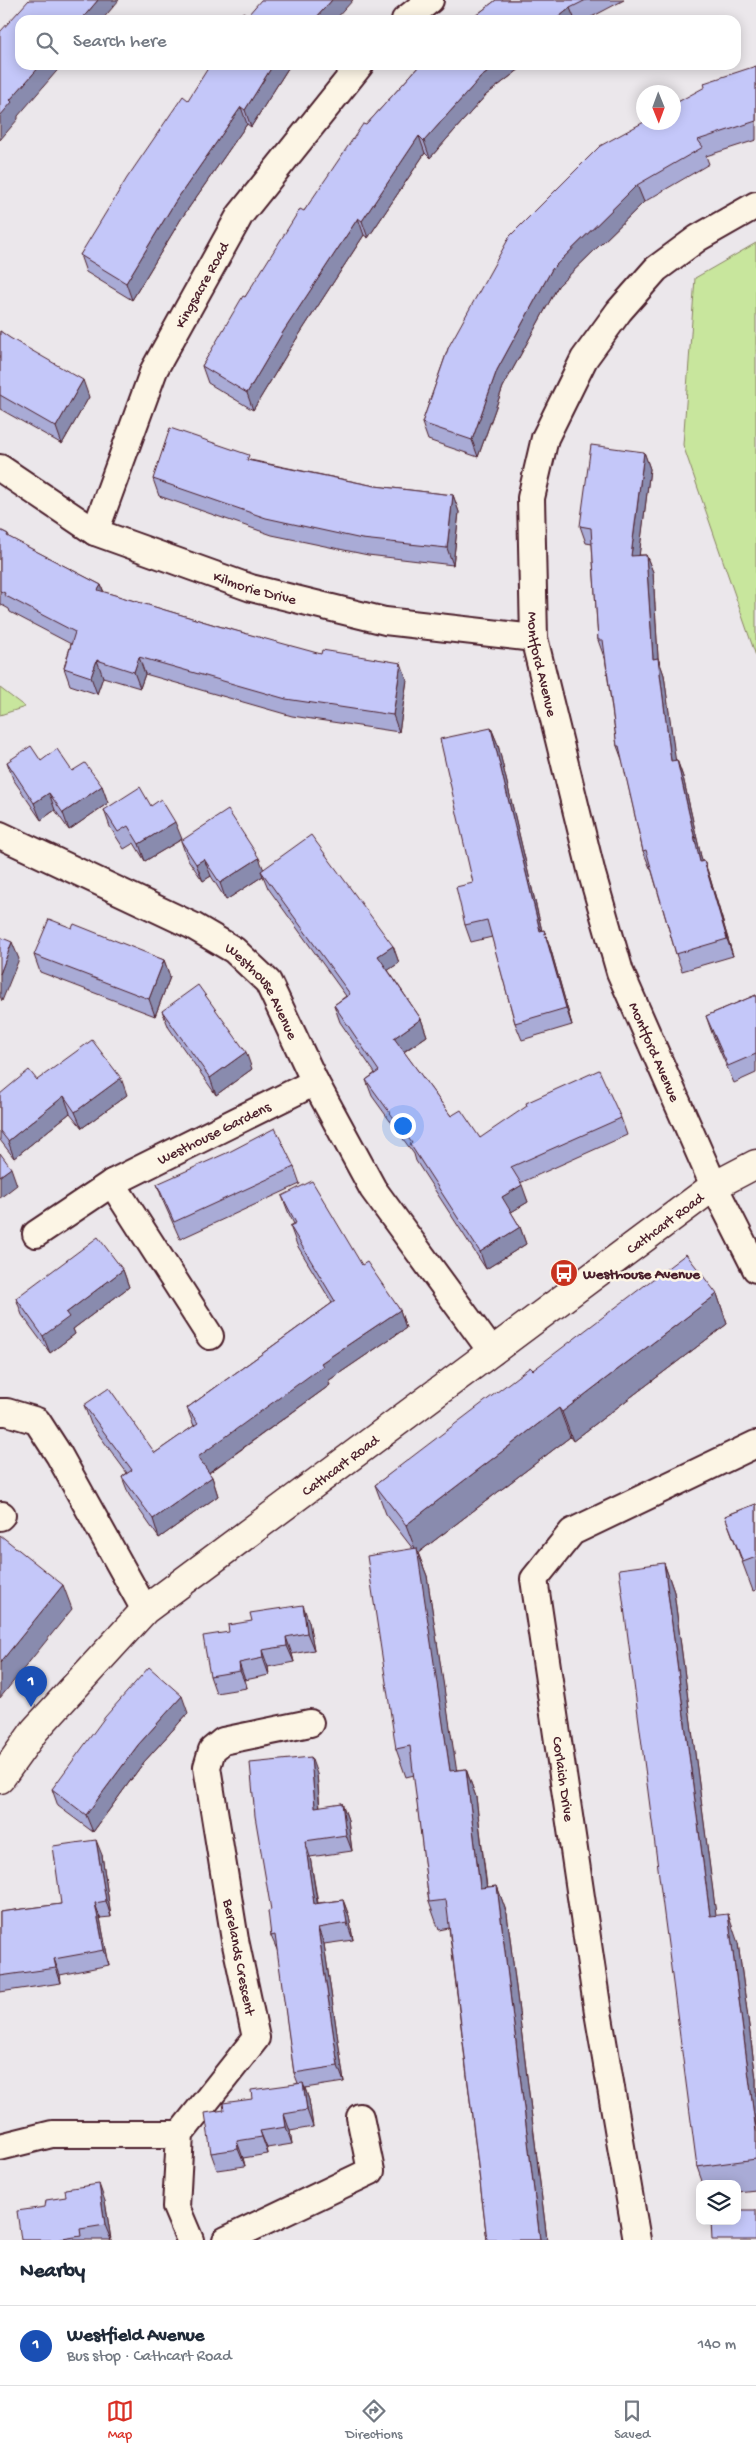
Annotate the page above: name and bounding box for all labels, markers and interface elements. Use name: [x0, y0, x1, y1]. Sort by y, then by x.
search box: [15, 15, 741, 70]
icon: search: [33, 29, 61, 57]
text: Search here: [73, 31, 167, 54]
north arrow: [636, 85, 681, 130]
street label: Kingsacre Road: [172, 238, 235, 332]
street label: Kilmorie Drive: [210, 568, 298, 610]
street label: Montford Avenue: [522, 611, 560, 719]
street label: Westhouse Avenue: [221, 940, 301, 1043]
street label: Montford Avenue: [623, 1000, 683, 1105]
street label: Westhouse Gardens: [155, 1098, 275, 1170]
your location: [390, 1113, 416, 1139]
street label: Cathcart Road: [624, 1189, 709, 1259]
bus stop icon: Westhouse Avenue: [549, 1258, 579, 1288]
place label: Westhouse Avenue: [582, 1266, 701, 1284]
street label: Cathcart Road: [299, 1431, 384, 1501]
pin: 1: [15, 1666, 47, 1707]
street label: Corlaich Drive: [547, 1736, 577, 1823]
street label: Berelands Crescent: [218, 1897, 258, 2019]
map controls: [696, 2180, 741, 2225]
button: layers: [696, 2180, 741, 2225]
text: Nearby: [20, 2260, 85, 2285]
text: Westfield Avenue: [67, 2325, 204, 2348]
text: 1: [33, 2336, 39, 2355]
text: 140 m: [698, 2336, 736, 2355]
text: Bus stop · Cathcart Road: [67, 2348, 232, 2367]
tab: Map: [106, 2397, 134, 2444]
tab: Directions: [346, 2397, 403, 2444]
tab: Saved: [614, 2397, 650, 2444]

